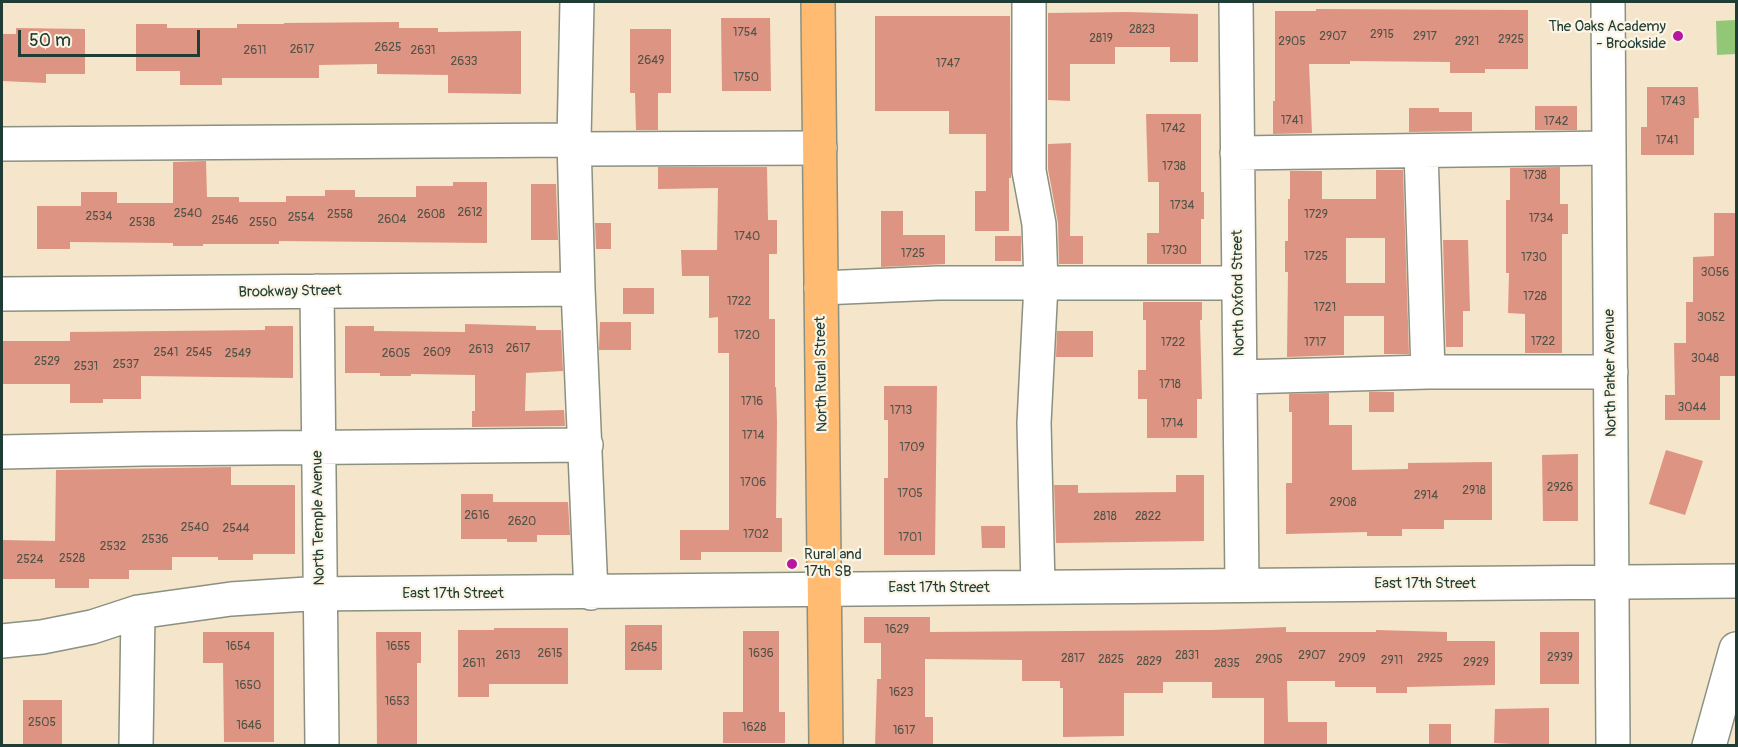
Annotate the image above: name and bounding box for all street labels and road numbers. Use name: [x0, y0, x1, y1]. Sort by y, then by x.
street label: North Oxford Street: [1229, 230, 1249, 356]
street label: Brookway Street: [238, 282, 342, 302]
street label: North Parker Avenue: [1601, 309, 1621, 437]
street label: North Rural Street: [812, 316, 832, 432]
street label: North Temple Avenue: [309, 450, 329, 586]
street label: East 17th Street: [1374, 575, 1476, 593]
street label: East 17th Street: [888, 579, 990, 597]
street label: East 17th Street: [402, 585, 504, 603]

